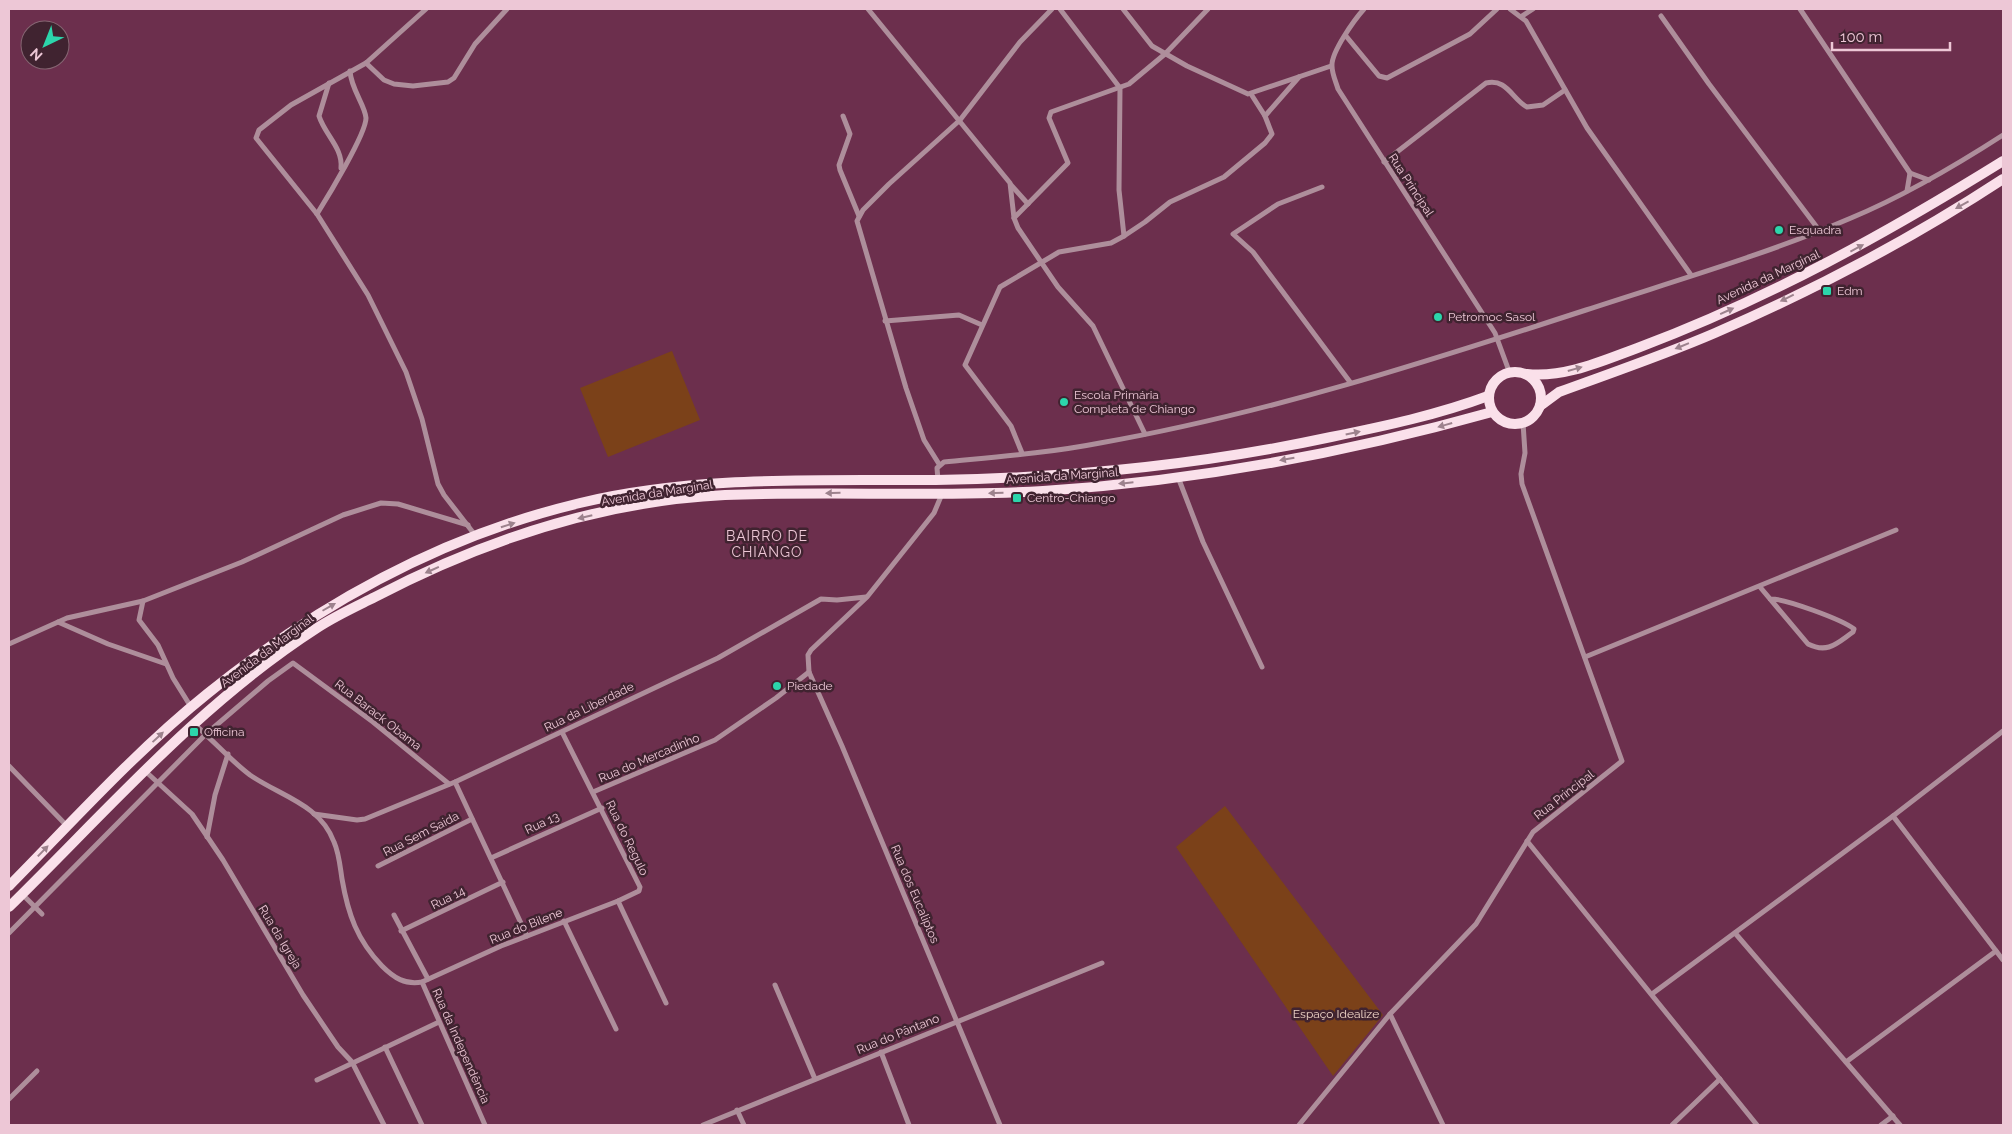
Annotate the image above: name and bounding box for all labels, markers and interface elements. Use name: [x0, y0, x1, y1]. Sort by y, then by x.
north arrow: [20, 20, 70, 70]
scale bar: [1832, 20, 1950, 52]
text: 100 m: [1840, 28, 1882, 46]
text: N: [27, 45, 45, 64]
street label: Rua Principal: [1385, 151, 1437, 220]
one-way arrow: [1955, 200, 1969, 209]
place label: Esquadra: [1789, 223, 1841, 237]
marker: Esquadra: [1773, 224, 1785, 236]
one-way arrow: [1849, 244, 1864, 252]
street label: Avenida da Marginal: [1714, 247, 1823, 307]
place label: Edm: [1837, 284, 1863, 298]
marker: Edm: [1821, 285, 1833, 297]
one-way arrow: [1780, 294, 1795, 302]
one-way arrow: [1720, 307, 1734, 315]
place label: Petromoc Sasol: [1448, 310, 1536, 324]
marker: Petromoc Sasol: [1432, 311, 1444, 323]
one-way arrow: [1674, 343, 1689, 350]
one-way arrow: [1568, 365, 1583, 373]
place label: Escola Primária Completa de Chiango: [1074, 388, 1195, 416]
marker: Escola Primária Completa de Chiango: [1058, 396, 1070, 408]
one-way arrow: [1438, 421, 1453, 429]
one-way arrow: [1346, 429, 1361, 437]
one-way arrow: [1278, 456, 1294, 464]
street label: Avenida da Marginal: [1005, 465, 1119, 487]
street label: Avenida da Marginal: [600, 477, 714, 509]
one-way arrow: [1118, 479, 1134, 487]
one-way arrow: [825, 489, 841, 497]
one-way arrow: [987, 489, 1003, 497]
place label: Centro-Chiango: [1027, 491, 1115, 505]
marker: Centro-Chiango: [1011, 492, 1023, 504]
one-way arrow: [578, 513, 593, 521]
one-way arrow: [501, 521, 516, 529]
district label: BAIRRO DE CHIANGO: [726, 528, 808, 560]
one-way arrow: [425, 566, 439, 574]
one-way arrow: [322, 602, 336, 611]
street label: Avenida da Marginal: [218, 611, 317, 690]
street label: Rua Barack Obama: [332, 677, 424, 753]
street label: Rua da Liberdade: [542, 679, 636, 735]
place label: Piedade: [787, 679, 833, 693]
marker: Piedade: [771, 680, 783, 692]
place label: Officina: [204, 725, 245, 739]
marker: Officina: [188, 726, 200, 738]
street label: Rua do Mercadinho: [597, 730, 701, 786]
one-way arrow: [152, 731, 164, 743]
street label: Rua Principal: [1531, 767, 1597, 823]
street label: Rua do Regulo: [603, 798, 651, 878]
street label: Rua Sem Saida: [381, 809, 461, 859]
street label: Rua 13: [523, 809, 561, 837]
street label: Rua dos Eucaliptos: [888, 843, 942, 945]
one-way arrow: [37, 845, 49, 857]
street label: Rua 14: [429, 884, 468, 912]
street label: Rua da Igreja: [255, 902, 305, 972]
street label: Rua do Bilene: [488, 905, 564, 947]
street label: Rua da Independência: [429, 986, 493, 1106]
park label: Espaço Idealize: [1293, 1007, 1379, 1021]
street label: Rua do Pântano: [855, 1011, 941, 1057]

